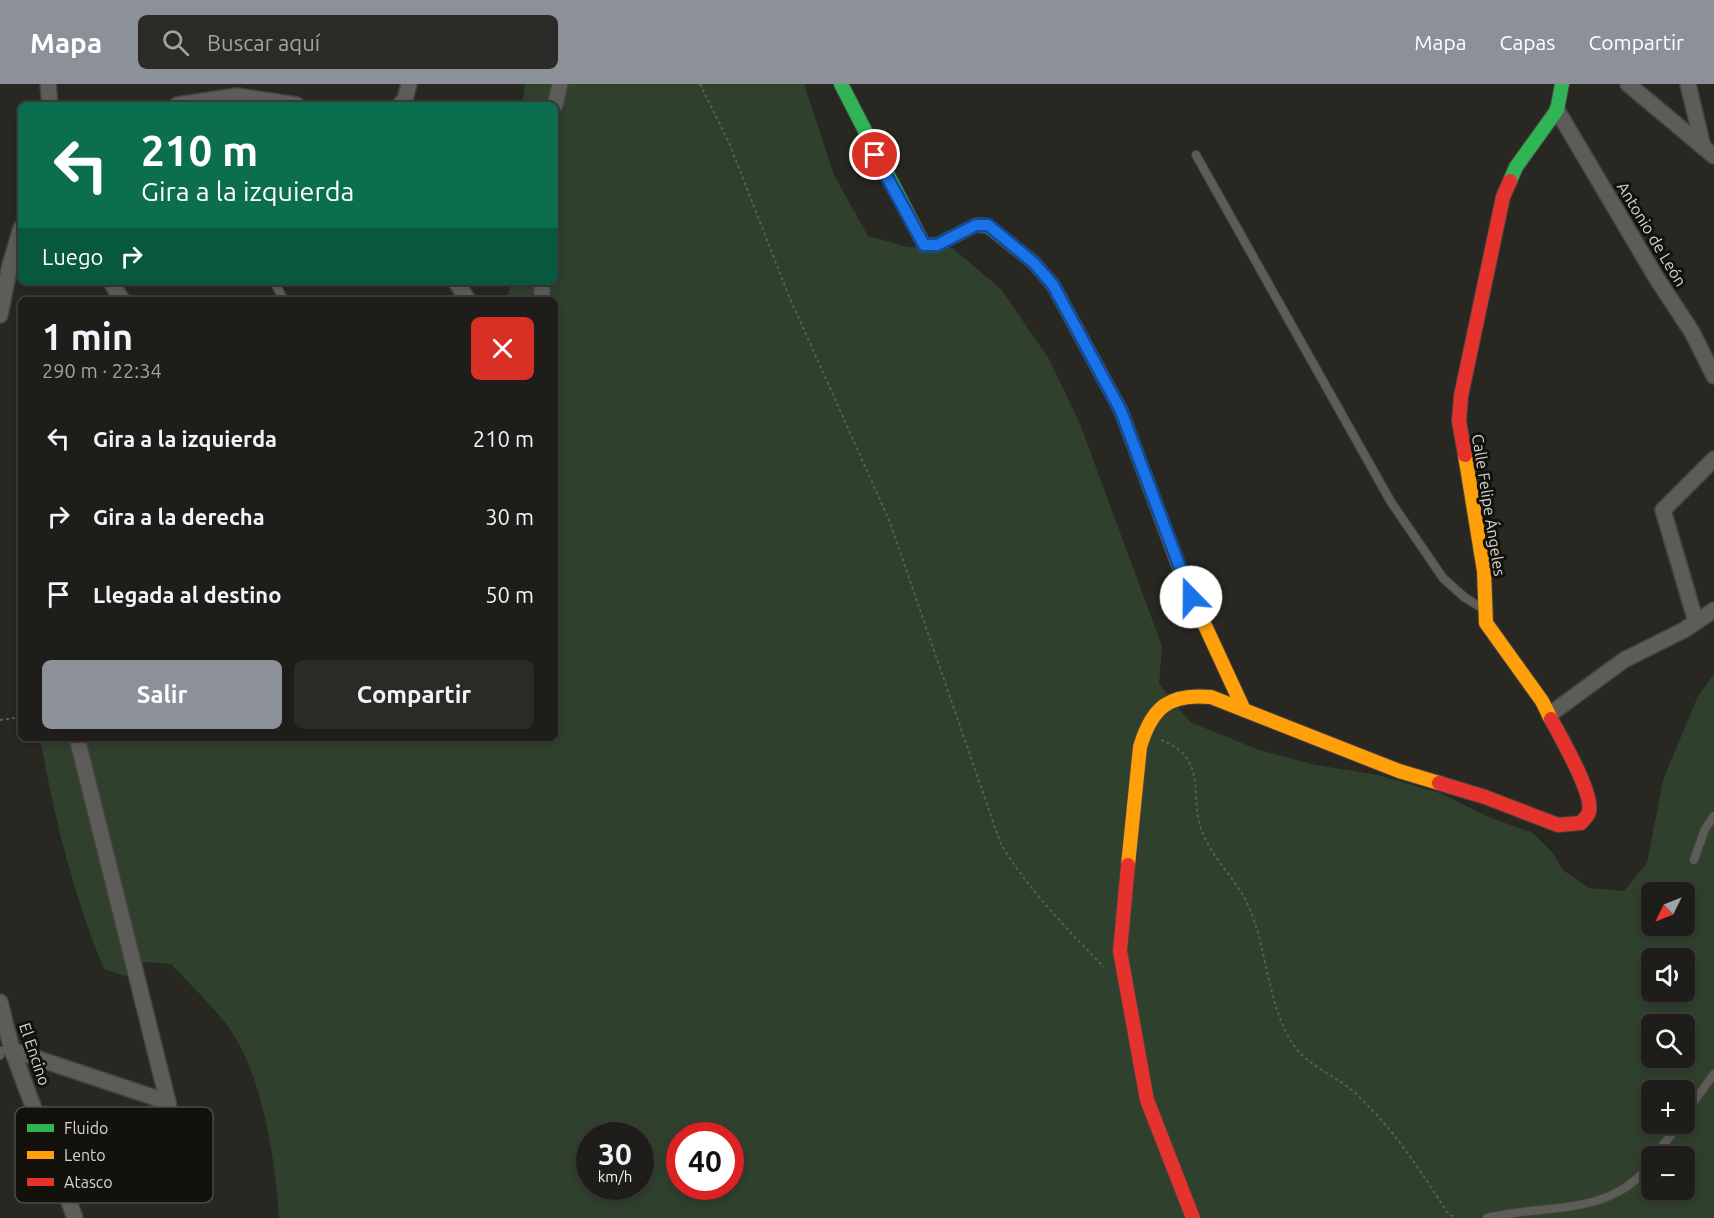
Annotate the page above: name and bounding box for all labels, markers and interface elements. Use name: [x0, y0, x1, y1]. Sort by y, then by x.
search box: [138, 15, 558, 69]
icon: search: [159, 26, 192, 59]
text: Mapa: [30, 27, 102, 58]
text: Buscar aquí: [207, 30, 320, 55]
text: Mapa: [1414, 30, 1466, 54]
text: Capas: [1499, 30, 1555, 54]
text: Compartir: [1588, 30, 1684, 54]
icon: left: [42, 126, 120, 204]
text: 210 m: [141, 127, 258, 174]
pin: [849, 129, 900, 180]
icon: arrive: [858, 138, 891, 171]
text: Gira a la izquierda: [141, 176, 354, 206]
street label: Antonio de León: [1614, 179, 1690, 289]
icon: right: [115, 240, 148, 273]
text: Luego: [42, 244, 103, 269]
text: 1 min: [42, 316, 133, 357]
button: close: [471, 317, 534, 380]
text: 290 m · 22:34: [42, 359, 162, 382]
icon: left: [42, 422, 75, 455]
text: Gira a la izquierda: [93, 426, 277, 451]
text: 210 m: [473, 426, 534, 451]
street label: Calle Felipe Ángeles: [1469, 432, 1511, 577]
icon: right: [42, 500, 75, 533]
text: Gira a la derecha: [93, 504, 265, 529]
text: 30 m: [485, 504, 534, 529]
position arrow: [1159, 565, 1223, 629]
icon: arrive: [42, 578, 75, 611]
text: Llegada al destino: [93, 582, 281, 607]
text: 50 m: [485, 582, 534, 607]
button: Salir: [42, 660, 282, 729]
button: Compartir: [294, 660, 534, 729]
north arrow: [1641, 882, 1695, 936]
map controls: [1641, 882, 1695, 1200]
button: sound: [1641, 948, 1695, 1002]
button: search: [1641, 1014, 1695, 1068]
street label: El Encino: [16, 1020, 54, 1088]
button: +: [1641, 1080, 1695, 1134]
legend: [15, 1107, 213, 1203]
text: Fluido: [64, 1119, 108, 1137]
speed limit sign: 40: [666, 1122, 744, 1200]
text: 30: [598, 1137, 632, 1171]
text: Lento: [64, 1146, 106, 1164]
button: −: [1641, 1146, 1695, 1200]
text: km/h: [598, 1168, 632, 1185]
text: Atasco: [64, 1173, 113, 1191]

